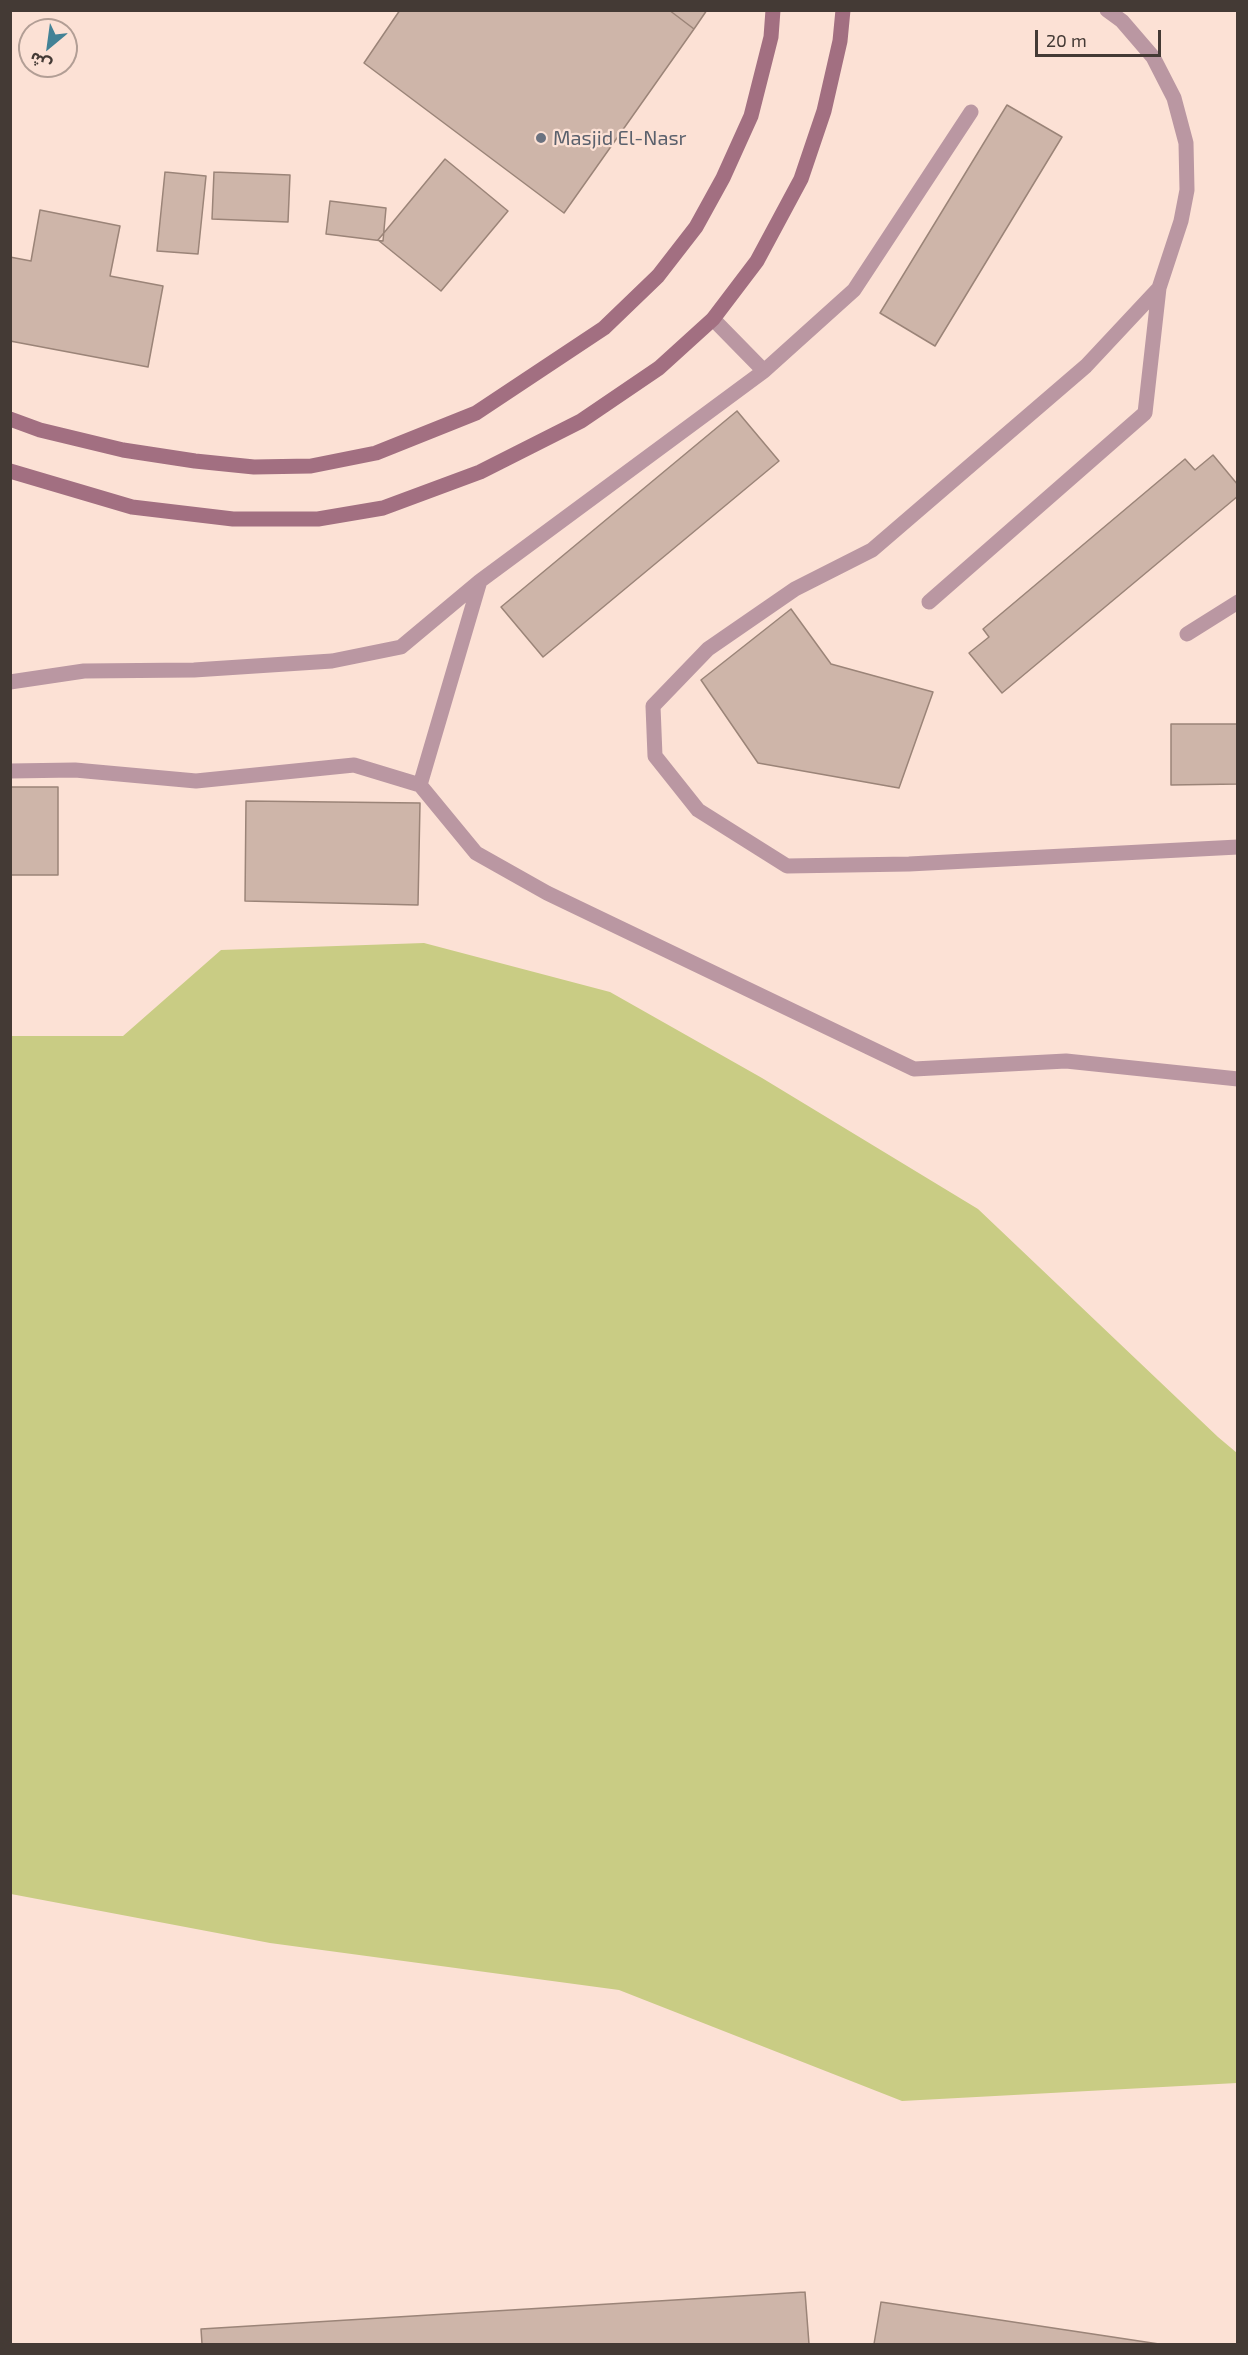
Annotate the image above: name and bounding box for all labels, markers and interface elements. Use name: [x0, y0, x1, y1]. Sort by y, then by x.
north arrow: [18, 18, 78, 78]
scale bar: [1038, 18, 1164, 56]
text: 20 m: [1046, 29, 1087, 51]
text: ش: [26, 49, 54, 76]
place label: Masjid El-Nasr: [553, 126, 687, 150]
marker: Masjid El-Nasr: [534, 131, 548, 145]

